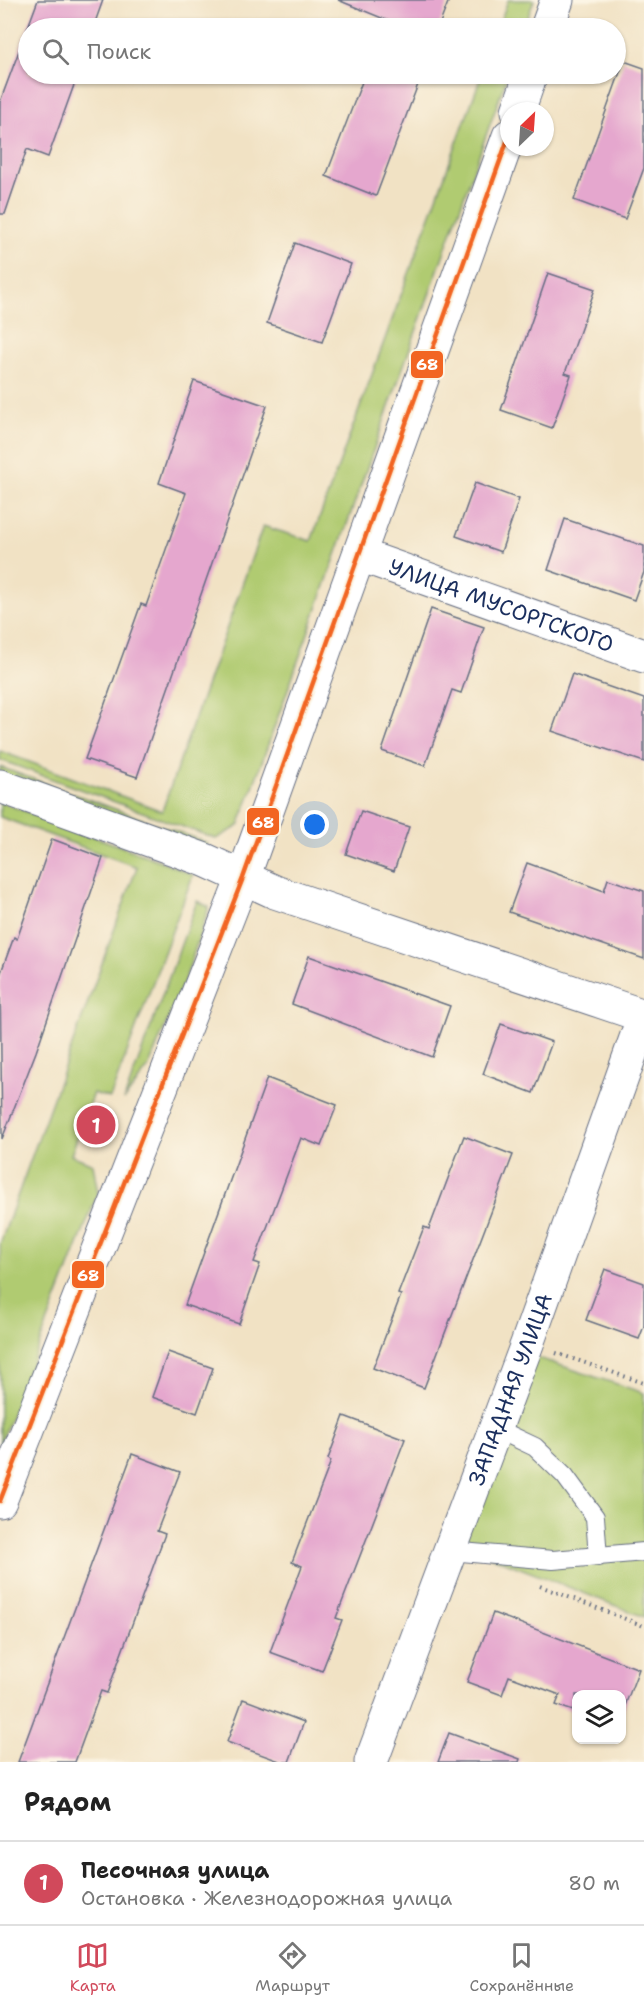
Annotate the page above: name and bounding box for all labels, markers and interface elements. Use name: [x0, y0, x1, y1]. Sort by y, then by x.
search box: [18, 18, 626, 84]
icon: search: [39, 35, 72, 68]
text: Поиск: [87, 37, 151, 66]
north arrow: [500, 102, 554, 156]
line badge: 68: [410, 350, 444, 379]
text: 68: [416, 354, 438, 375]
street label: УЛИЦА МУСОРГСКОГО: [385, 552, 618, 659]
line badge: 68: [246, 807, 280, 836]
your location: [300, 810, 329, 839]
text: 68: [252, 812, 274, 833]
pin: 1: [76, 1102, 116, 1148]
line badge: 68: [71, 1260, 105, 1289]
text: 68: [77, 1265, 99, 1286]
street label: ЗАПАДНАЯ УЛИЦА: [462, 1289, 559, 1489]
map controls: [572, 1690, 626, 1744]
button: layers: [572, 1690, 626, 1744]
text: Рядом: [24, 1784, 111, 1819]
text: Песочная улица: [81, 1856, 269, 1885]
text: 1: [39, 1870, 48, 1896]
text: 80 m: [568, 1870, 620, 1896]
text: Остановка · Железнодорожная улица: [81, 1885, 452, 1911]
tab: Карта: [70, 1939, 116, 1996]
tab: Маршрут: [255, 1939, 330, 1996]
tab: Сохранённые: [470, 1939, 574, 1996]

